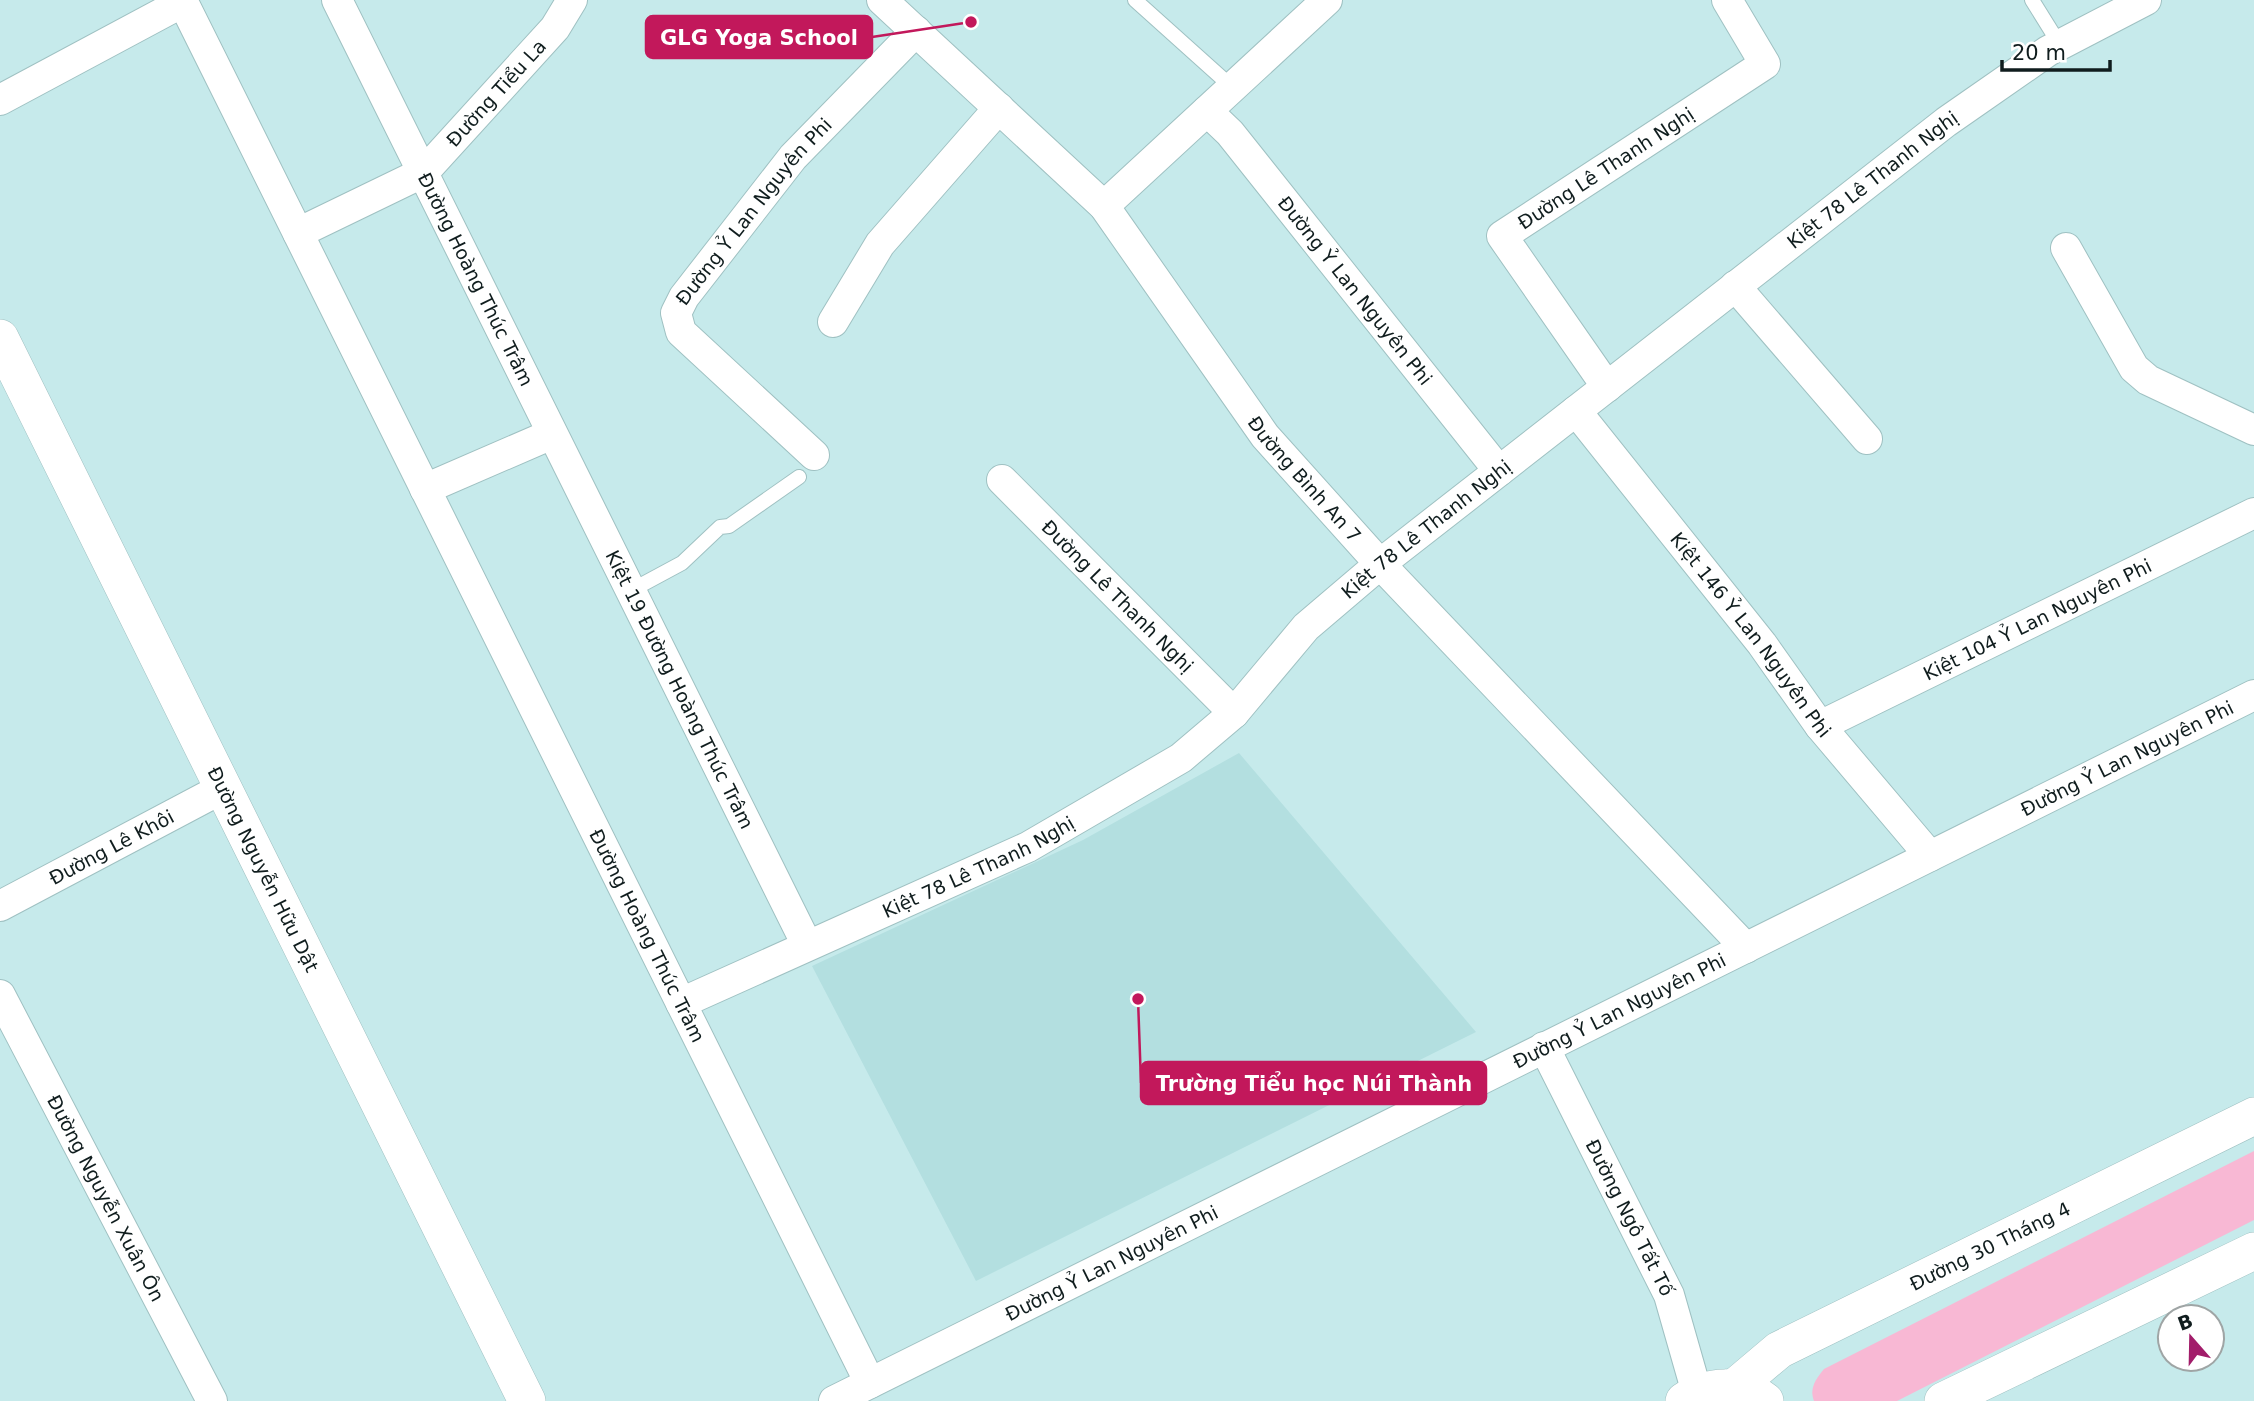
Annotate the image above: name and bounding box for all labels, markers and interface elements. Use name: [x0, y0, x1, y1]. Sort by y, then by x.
callout: GLG Yoga School: [646, 16, 872, 58]
text: GLG Yoga School: [660, 26, 858, 50]
scale bar: [2002, 28, 2110, 72]
street label: Đường Tiểu La: [442, 35, 550, 151]
text: 20 m: [2012, 41, 2066, 65]
street label: Đường Lê Thanh Nghị: [1514, 103, 1698, 234]
street label: Kiệt 78 Lê Thanh Nghị: [1783, 106, 1962, 253]
street label: Đường Ỷ Lan Nguyên Phi: [671, 113, 836, 309]
street label: Đường Hoàng Thúc Trâm: [414, 169, 538, 390]
street label: Đường Ỷ Lan Nguyên Phi: [1274, 192, 1437, 389]
street label: Đường Bình An 7: [1244, 412, 1366, 546]
street label: Kiệt 78 Lê Thanh Nghị: [1337, 455, 1515, 603]
street label: Đường Lê Thanh Nghị: [1037, 516, 1198, 677]
street label: Kiệt 146 Ỷ Lan Nguyên Phi: [1666, 528, 1836, 742]
street label: Kiệt 19 Đường Hoàng Thúc Trâm: [601, 546, 758, 832]
street label: Kiệt 104 Ỷ Lan Nguyên Phi: [1920, 554, 2155, 685]
street label: Đường Ỷ Lan Nguyên Phi: [2017, 696, 2237, 820]
street label: Đường Nguyễn Hữu Dật: [203, 763, 323, 975]
street label: Đường Lê Khôi: [45, 805, 178, 889]
street label: Kiệt 78 Lê Thanh Nghị: [879, 812, 1078, 922]
street label: Đường Hoàng Thúc Trâm: [585, 825, 710, 1046]
street label: Đường Ỷ Lan Nguyên Phi: [1509, 948, 1729, 1073]
callout: Trường Tiểu học Núi Thành: [1141, 1062, 1486, 1104]
text: Trường Tiểu học Núi Thành: [1156, 1071, 1472, 1096]
street label: Đường Nguyễn Xuân Ôn: [43, 1091, 169, 1305]
street label: Đường Ngô Tất Tố: [1581, 1136, 1679, 1300]
street label: Đường 30 Tháng 4: [1906, 1197, 2074, 1295]
street label: Đường Ỷ Lan Nguyên Phi: [1002, 1201, 1222, 1325]
north arrow: [2156, 1303, 2226, 1373]
text: B: [2175, 1309, 2196, 1335]

